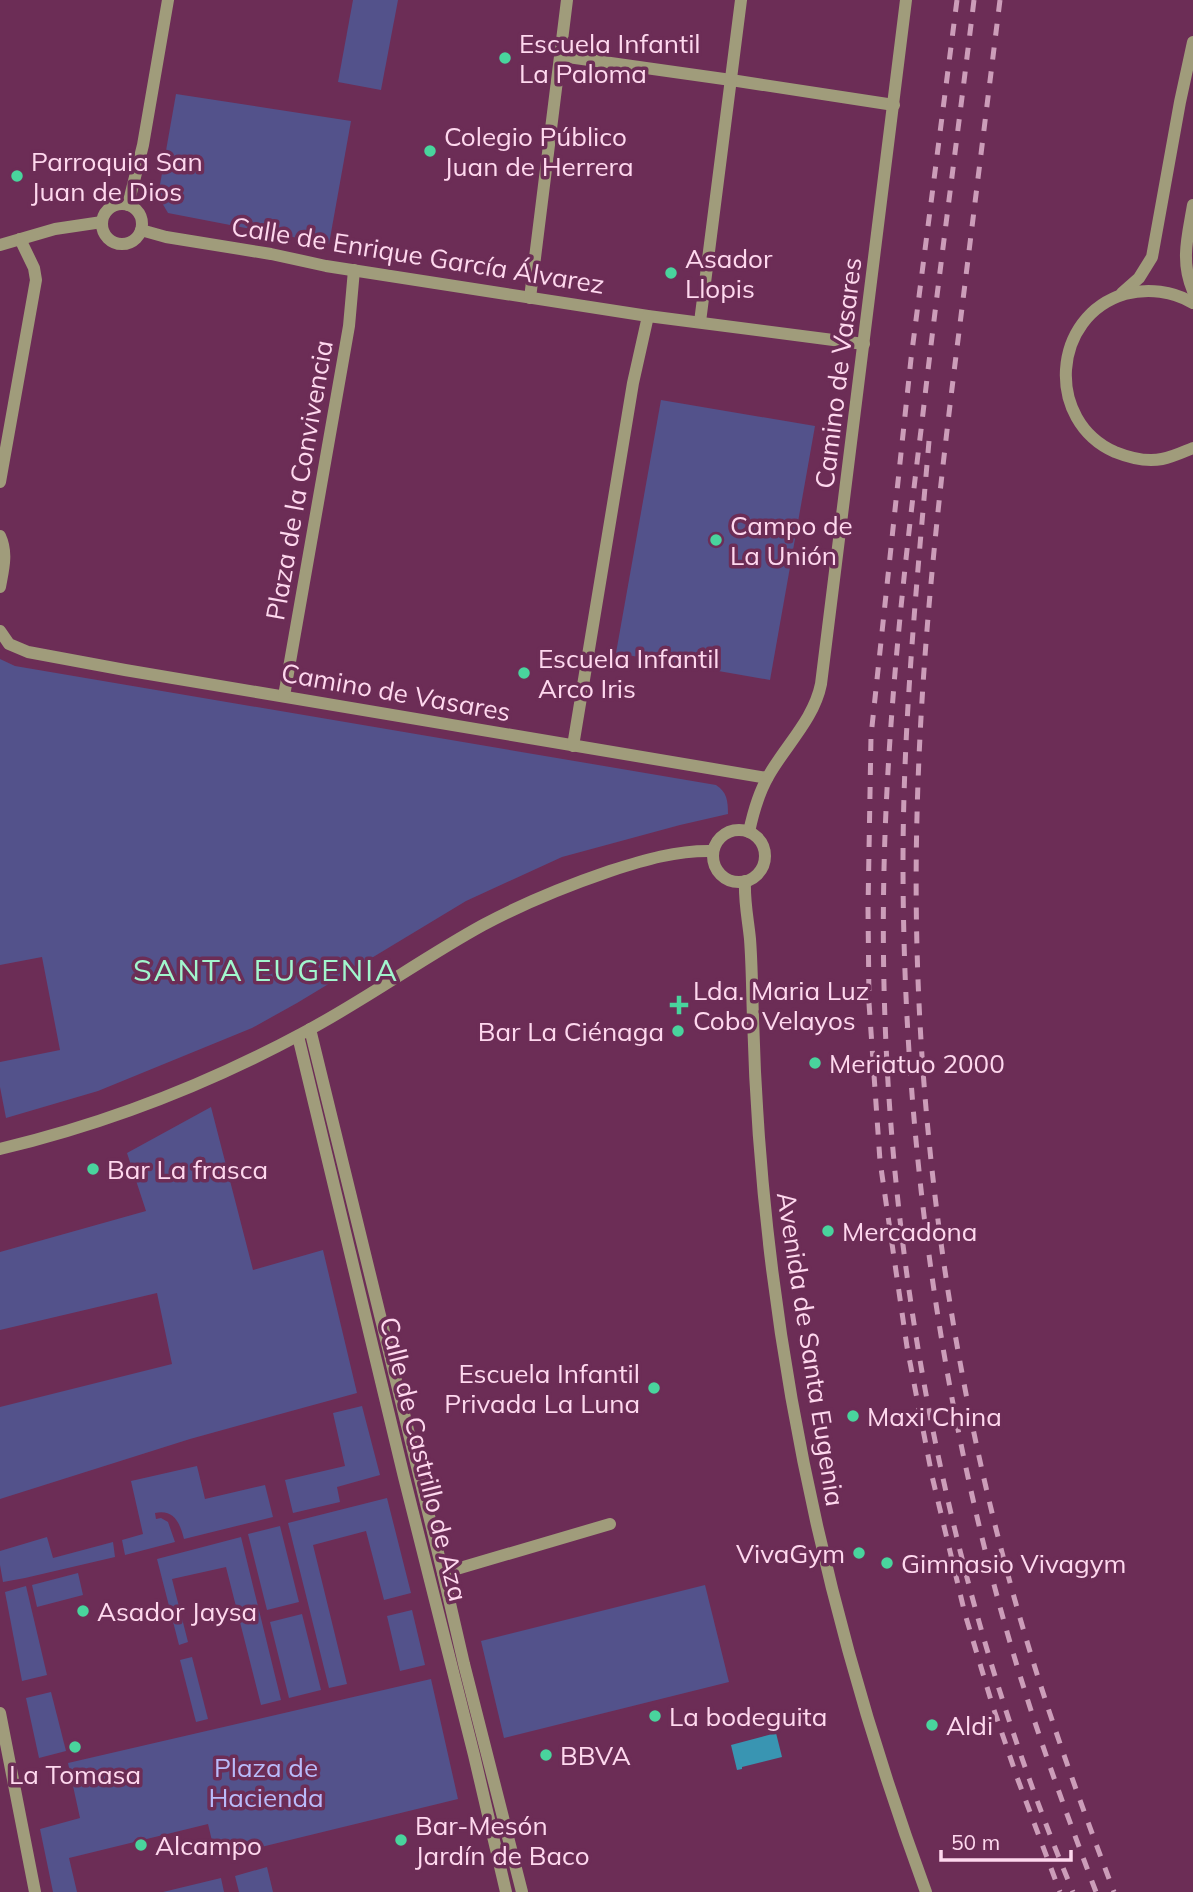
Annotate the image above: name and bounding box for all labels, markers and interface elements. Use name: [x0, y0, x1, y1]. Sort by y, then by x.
place label: Escuela Infantil La Paloma: [519, 27, 701, 90]
marker: Escuela Infantil La Paloma: [497, 50, 513, 66]
place label: Colegio Público Juan de Herrera: [444, 120, 634, 183]
marker: Colegio Público Juan de Herrera: [422, 143, 438, 159]
place label: Parroquia San Juan de Dios: [31, 145, 203, 208]
marker: Parroquia San Juan de Dios: [9, 168, 25, 184]
street label: Calle de Enrique García Álvarez: [229, 209, 607, 301]
place label: Asador Llopis: [685, 242, 773, 305]
street label: Camino de Vasares: [807, 256, 869, 490]
marker: Asador Llopis: [663, 265, 679, 281]
street label: Plaza de la Convivencia: [258, 337, 340, 623]
place label: Campo de La Unión: [730, 509, 853, 572]
marker: Campo de La Unión: [708, 532, 724, 548]
place label: Escuela Infantil Arco Iris: [538, 642, 720, 705]
street label: Camino de Vasares: [279, 656, 513, 728]
marker: Escuela Infantil Arco Iris: [516, 665, 532, 681]
district label: SANTA EUGENIA: [133, 951, 399, 989]
place label: Lda. Maria Luz Cobo Velayos: [693, 974, 869, 1037]
marker: Lda. Maria Luz Cobo Velayos: [671, 997, 687, 1013]
place label: Bar La Ciénaga: [478, 1015, 664, 1048]
marker: Bar La Ciénaga: [670, 1023, 686, 1039]
place label: Meriatuo 2000: [829, 1047, 1005, 1080]
marker: Meriatuo 2000: [807, 1055, 823, 1071]
place label: Bar La frasca: [107, 1153, 268, 1186]
marker: Bar La frasca: [85, 1161, 101, 1177]
street label: Avenida de Santa Eugenia: [770, 1189, 852, 1509]
place label: Mercadona: [842, 1215, 977, 1248]
marker: Mercadona: [820, 1223, 836, 1239]
street label: Calle de Castrillo de Aza: [373, 1313, 475, 1605]
place label: Escuela Infantil Privada La Luna: [444, 1357, 640, 1420]
marker: Escuela Infantil Privada La Luna: [646, 1380, 662, 1396]
place label: Maxi China: [867, 1400, 1002, 1433]
marker: Maxi China: [845, 1408, 861, 1424]
place label: VivaGym: [736, 1537, 845, 1570]
marker: VivaGym: [851, 1545, 867, 1561]
place label: Gimnasio Vivagym: [901, 1547, 1126, 1580]
marker: Gimnasio Vivagym: [879, 1555, 895, 1571]
place label: Asador Jaysa: [97, 1595, 257, 1628]
marker: Asador Jaysa: [75, 1603, 91, 1619]
place label: La bodeguita: [669, 1700, 827, 1733]
marker: La bodeguita: [647, 1708, 663, 1724]
place label: Aldi: [946, 1709, 993, 1742]
marker: Aldi: [924, 1717, 940, 1733]
marker: La Tomasa: [67, 1739, 83, 1755]
place label: BBVA: [560, 1739, 631, 1772]
marker: BBVA: [538, 1747, 554, 1763]
park label: Plaza de Hacienda: [208, 1751, 324, 1814]
place label: La Tomasa: [9, 1758, 141, 1791]
place label: Bar-Mesón Jardín de Baco: [415, 1809, 590, 1872]
scale bar: [941, 1818, 1070, 1862]
place label: Alcampo: [155, 1829, 262, 1862]
text: 50 m: [951, 1829, 1000, 1855]
marker: Bar-Mesón Jardín de Baco: [393, 1832, 409, 1848]
marker: Alcampo: [133, 1837, 149, 1853]

